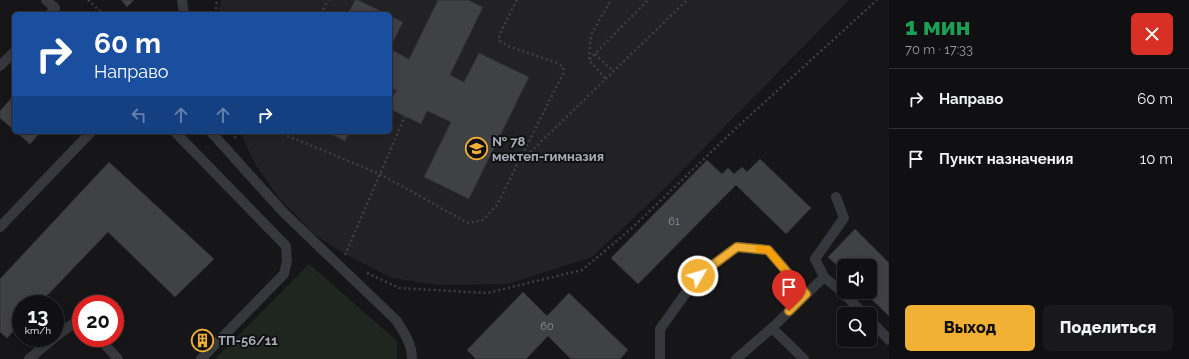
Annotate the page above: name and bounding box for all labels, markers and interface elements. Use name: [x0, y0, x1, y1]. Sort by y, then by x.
text: 1 мин: [905, 12, 970, 41]
button: close: [1131, 13, 1173, 55]
text: 60 m: [94, 27, 161, 60]
icon: right: [28, 28, 80, 80]
text: 70 m · 17:33: [905, 42, 973, 57]
text: Направо: [94, 61, 168, 82]
icon: right: [905, 88, 927, 110]
text: Направо: [939, 90, 1003, 108]
text: 60 m: [1137, 90, 1173, 108]
icon: left: [128, 104, 150, 126]
icon: ahead: [170, 104, 192, 126]
icon: ahead: [212, 104, 234, 126]
icon: right: [254, 104, 276, 126]
place label: № 78 мектеп-гимназия: [492, 134, 604, 164]
school or university icon: № 78 мектеп-гимназия: [463, 135, 489, 161]
icon: arrive: [905, 148, 927, 170]
text: Пункт назначения: [939, 150, 1073, 168]
text: 10 m: [1140, 150, 1173, 168]
house number: 61: [668, 215, 680, 228]
position arrow: [677, 255, 719, 297]
map controls: [837, 259, 877, 347]
button: sound: [837, 259, 877, 299]
pin: [772, 270, 806, 311]
icon: arrive: [778, 276, 800, 298]
speed limit sign: 20: [72, 295, 124, 347]
text: 13: [27, 304, 49, 328]
button: Выход: [905, 305, 1035, 351]
button: Поделиться: [1043, 305, 1173, 351]
button: search: [837, 307, 877, 347]
house number: 60: [540, 320, 554, 333]
text: km/h: [25, 325, 51, 336]
building icon: ТП-56/11: [189, 327, 215, 353]
place label: ТП-56/11: [218, 333, 278, 348]

